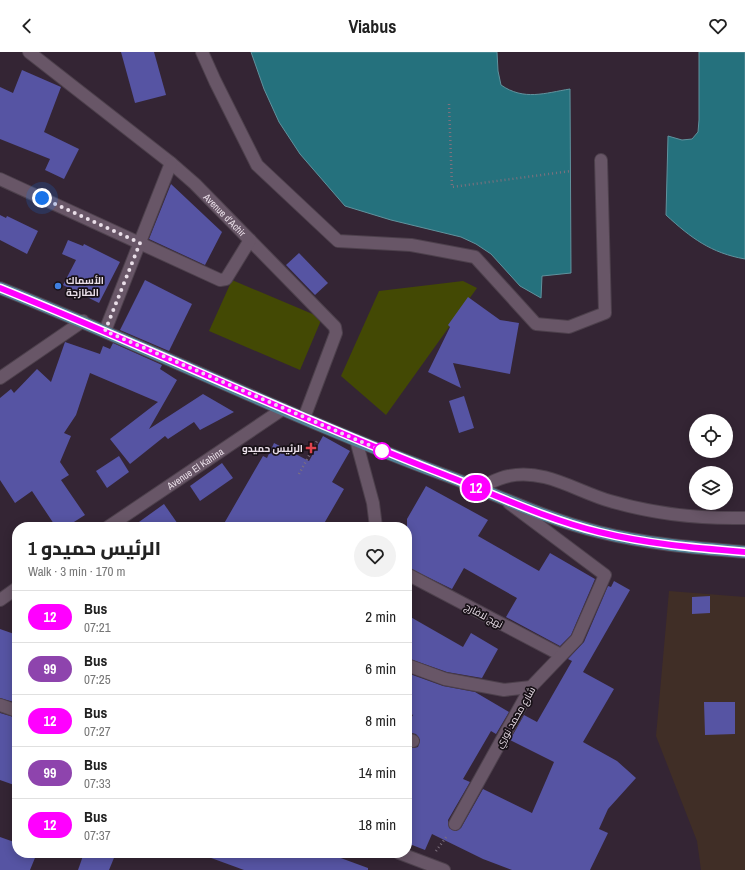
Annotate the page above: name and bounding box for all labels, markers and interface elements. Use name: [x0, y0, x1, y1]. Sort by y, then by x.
text: Viabus: [348, 14, 397, 39]
icon: back: [16, 15, 38, 37]
icon: heart: [707, 15, 729, 37]
your location: [32, 188, 52, 208]
street label: Avenue d'Achir: [200, 190, 249, 239]
place label: الأسماك الطازجة: [66, 274, 104, 299]
marker: الأسماك الطازجة: [53, 281, 63, 291]
map controls: [689, 414, 733, 510]
button: locate: [689, 414, 733, 458]
place label: الرئيس حميدو: [242, 442, 303, 455]
unlabelled marker: [373, 442, 391, 460]
marker: الرئيس حميدو: [306, 443, 316, 453]
street label: Avenue El Kahina: [164, 445, 227, 493]
button: layers: [689, 466, 733, 510]
line badge: 12: [458, 475, 494, 501]
text: 12: [470, 479, 482, 497]
text: الرئيس حميدو 1: [28, 535, 161, 561]
button: heart: [354, 535, 396, 577]
text: Walk · 3 min · 170 m: [28, 563, 125, 580]
text: Bus: [84, 598, 107, 619]
street label: نهج لافارج: [462, 600, 505, 631]
text: 2 min: [365, 606, 396, 627]
text: 12: [44, 608, 56, 626]
text: 07:21: [84, 619, 111, 636]
text: Bus: [84, 650, 107, 671]
text: 6 min: [365, 658, 396, 679]
text: 99: [44, 660, 56, 678]
text: 07:25: [84, 671, 111, 688]
street label: شارع محمد نوري: [493, 684, 539, 751]
text: Bus: [84, 702, 107, 723]
text: 8 min: [365, 710, 396, 731]
text: 12: [44, 712, 56, 730]
text: 07:27: [84, 723, 111, 740]
text: Bus: [84, 754, 107, 775]
text: 14 min: [358, 762, 396, 783]
text: 99: [44, 764, 56, 782]
text: 07:33: [84, 775, 111, 792]
text: Bus: [84, 806, 107, 827]
text: 18 min: [358, 814, 396, 835]
text: 12: [44, 816, 56, 834]
text: 07:37: [84, 827, 111, 844]

